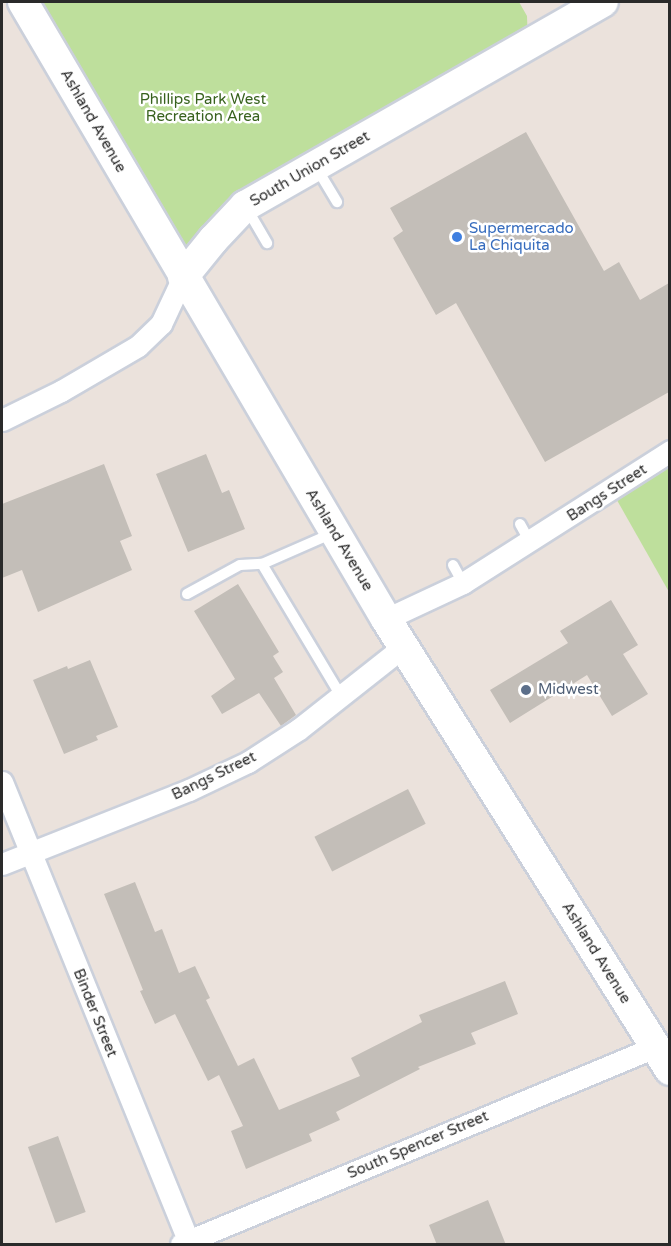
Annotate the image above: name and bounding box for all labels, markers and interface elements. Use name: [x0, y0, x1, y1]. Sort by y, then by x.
street label: Ashland Avenue: [56, 66, 130, 176]
park label: Phillips Park West Recreation Area: [140, 90, 266, 125]
street label: South Union Street: [247, 127, 373, 211]
place label: Supermercado La Chiquita: [469, 219, 574, 254]
marker: Supermercado La Chiquita: [450, 230, 464, 244]
street label: Bangs Street: [564, 461, 650, 525]
street label: Ashland Avenue: [301, 486, 377, 594]
place label: Midwest: [538, 681, 599, 699]
marker: Midwest: [519, 683, 533, 697]
street label: Bangs Street: [169, 748, 259, 804]
street label: Ashland Avenue: [558, 899, 634, 1007]
street label: Binder Street: [69, 966, 121, 1060]
street label: South Spencer Street: [345, 1107, 491, 1183]

